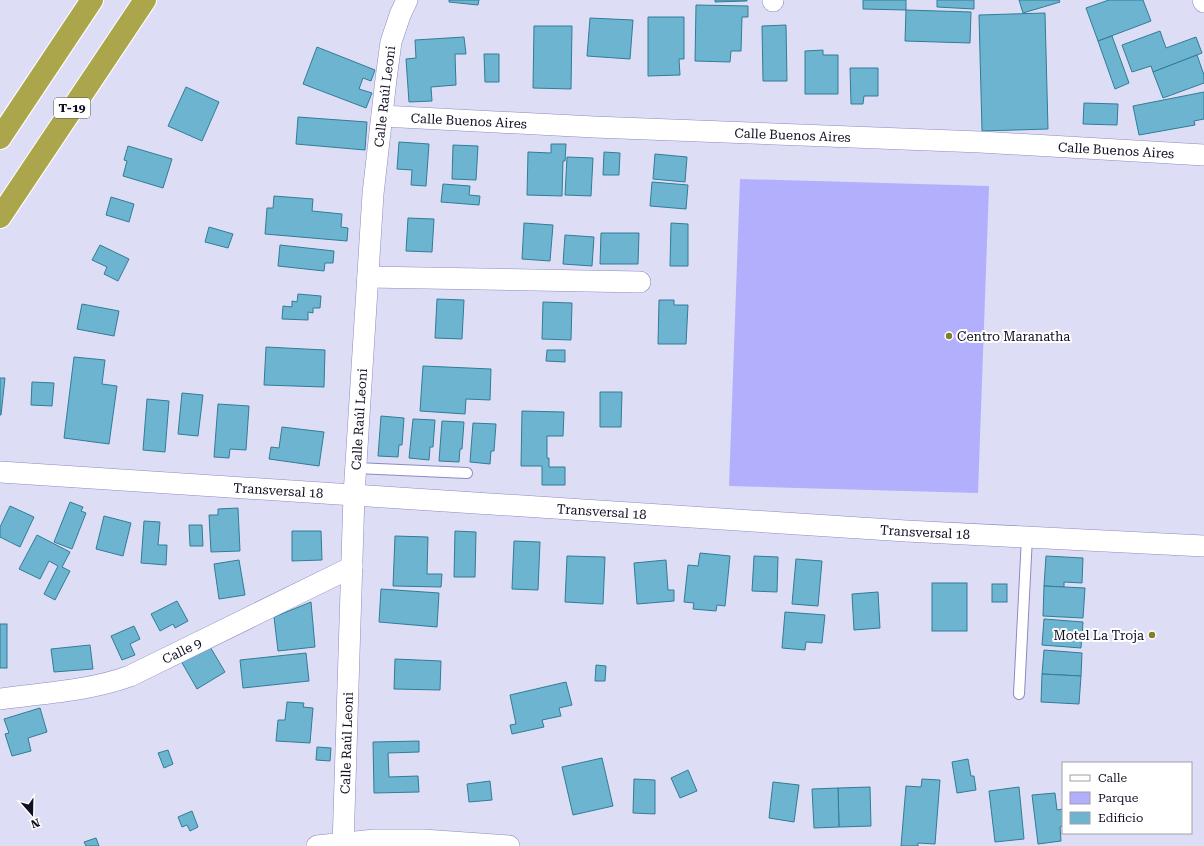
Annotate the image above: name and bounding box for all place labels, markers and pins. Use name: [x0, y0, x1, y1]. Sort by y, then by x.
place label: Centro Maranatha: [957, 329, 1070, 344]
marker: Centro Maranatha: [944, 331, 954, 341]
place label: Motel La Troja: [1054, 628, 1144, 643]
marker: Motel La Troja: [1147, 630, 1157, 640]

